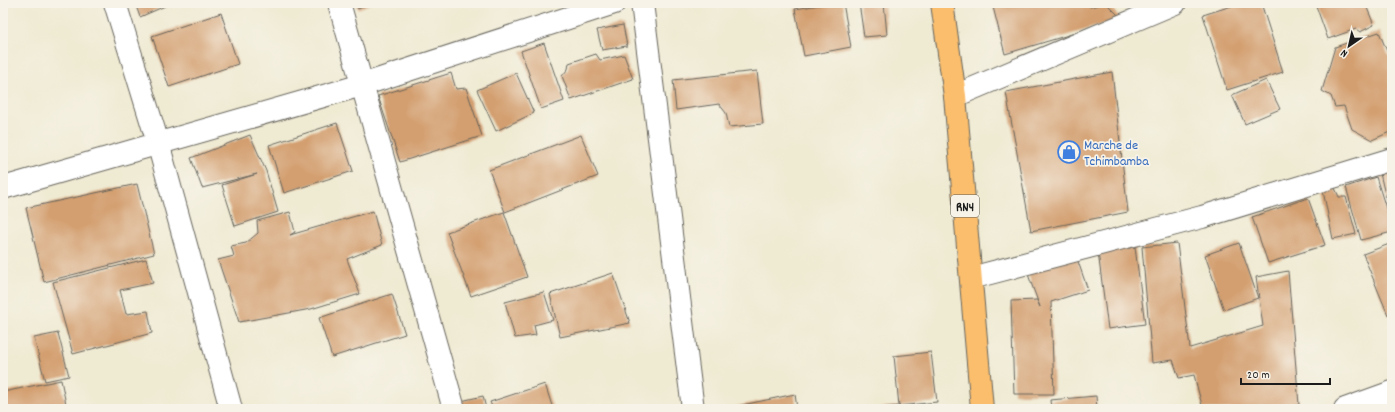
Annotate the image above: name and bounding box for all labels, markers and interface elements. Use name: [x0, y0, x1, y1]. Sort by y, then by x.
north arrow: [1329, 26, 1369, 66]
text: N: [1337, 44, 1351, 61]
place label: Marche de Tchimbamba: [1084, 136, 1149, 172]
shop icon: Marche de Tchimbamba: [1056, 139, 1082, 165]
road number: RN4: [951, 195, 979, 217]
scale bar: [1241, 360, 1330, 386]
text: 20 m: [1247, 367, 1270, 384]

